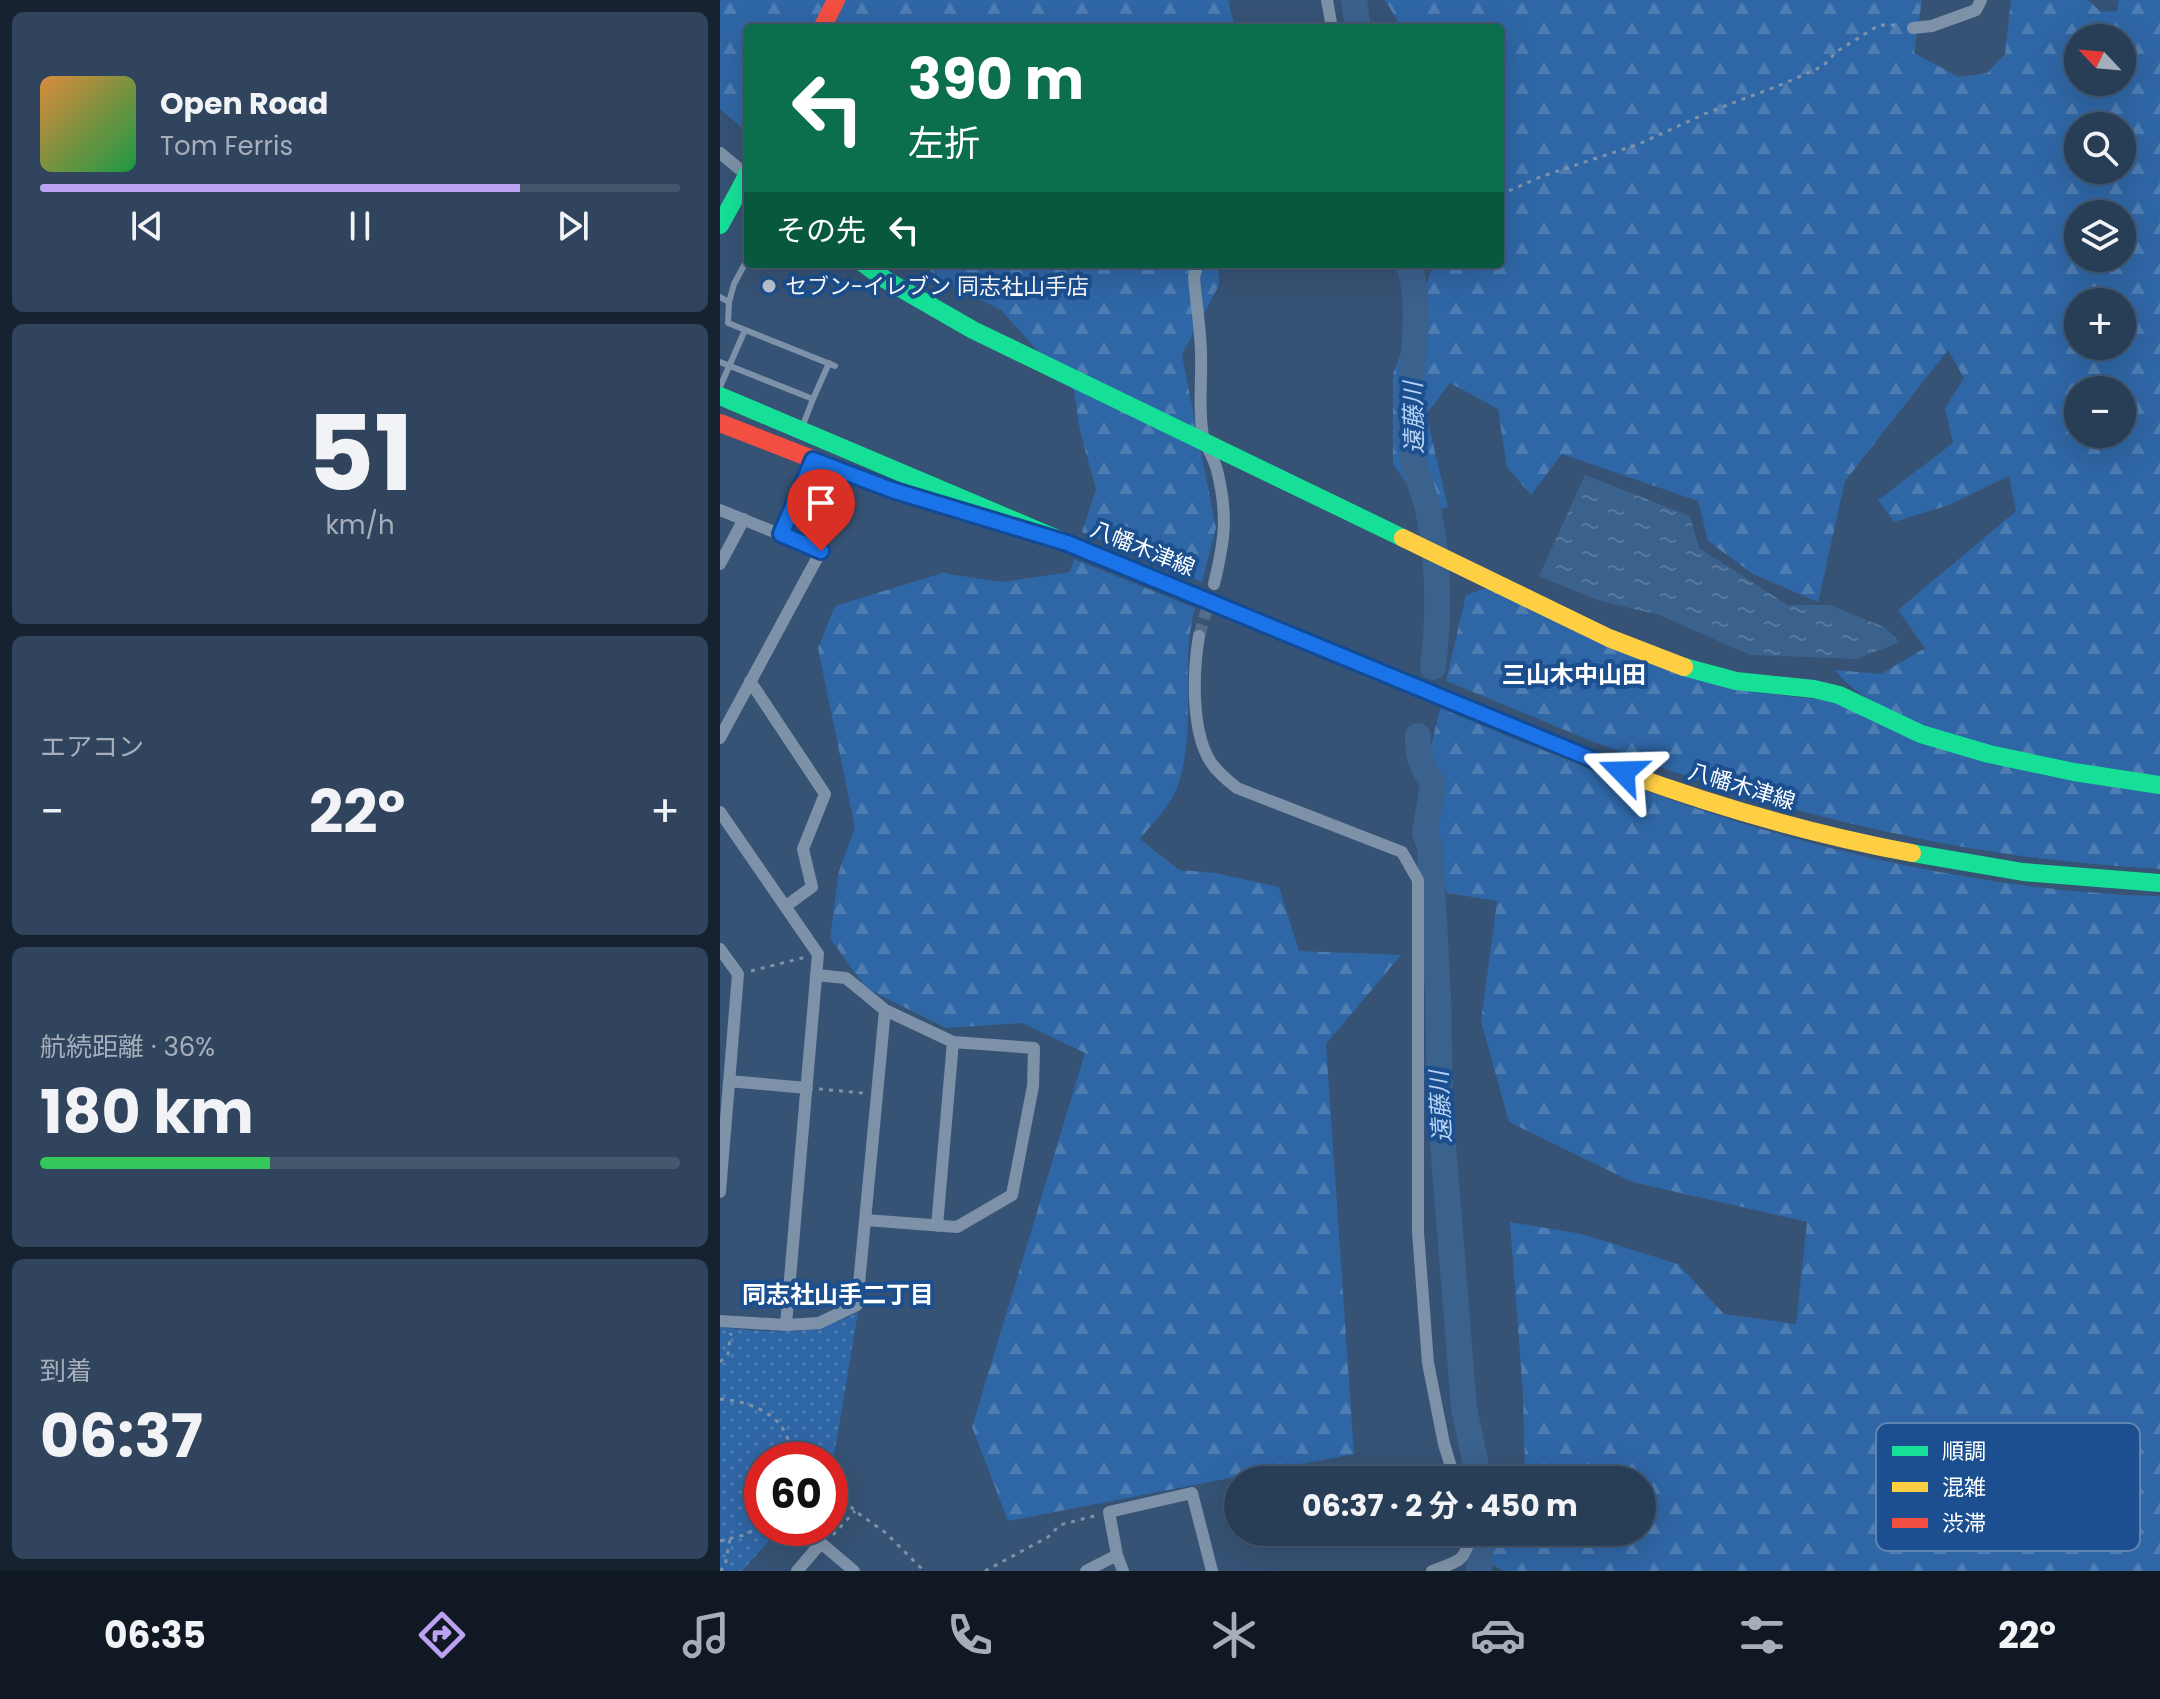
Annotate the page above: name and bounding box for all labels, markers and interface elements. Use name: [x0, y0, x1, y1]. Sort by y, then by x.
north arrow: [2064, 24, 2136, 96]
map controls: [2064, 24, 2136, 448]
text: 390 m: [908, 40, 1084, 119]
icon: left: [776, 56, 880, 160]
text: Open Road: [160, 82, 328, 125]
button: search: [2064, 112, 2136, 184]
text: 左折: [908, 118, 980, 169]
text: Tom Ferris: [160, 128, 293, 164]
button: layers: [2064, 200, 2136, 272]
icon: previous: [125, 204, 169, 248]
icon: pause: [338, 204, 382, 248]
icon: next: [551, 204, 595, 248]
icon: left: [882, 208, 926, 252]
text: その先: [776, 209, 866, 252]
place label: セブン-イレブン 同志社山手店: [785, 271, 1089, 302]
marker: セブン-イレブン 同志社山手店: [760, 277, 778, 295]
button: +: [2064, 288, 2136, 360]
button: −: [2064, 376, 2136, 448]
water label: 遠藤川: [1396, 379, 1431, 454]
text: 51: [307, 381, 413, 526]
pin: [787, 469, 855, 551]
icon: arrive: [799, 481, 843, 525]
text: km/h: [325, 507, 395, 543]
street label: 八幡木津線: [1086, 513, 1200, 583]
district label: 三山木中山田: [1502, 658, 1646, 691]
text: エアコン: [40, 729, 144, 765]
position arrow: [1581, 730, 1665, 814]
street label: 八幡木津線: [1685, 756, 1799, 817]
text: 22°: [309, 770, 405, 854]
text: −: [40, 781, 64, 842]
text: +: [650, 781, 680, 842]
text: 航続距離 · 36%: [40, 1029, 215, 1065]
water label: 遠藤川: [1422, 1067, 1459, 1144]
text: 180 km: [40, 1070, 254, 1154]
district label: 同志社山手二丁目: [742, 1278, 934, 1311]
text: 到着: [40, 1353, 92, 1389]
text: 06:37: [40, 1394, 203, 1478]
legend: [1876, 1423, 2140, 1551]
text: 順調: [1942, 1436, 1986, 1467]
speed limit sign: 60: [744, 1442, 848, 1546]
text: 混雑: [1942, 1472, 1986, 1503]
text: 06:37 · 2 分 · 450 m: [1302, 1484, 1578, 1527]
text: 渋滞: [1942, 1508, 1986, 1539]
icon: directions: [414, 1607, 470, 1663]
icon: music: [678, 1607, 734, 1663]
icon: phone: [942, 1607, 998, 1663]
icon: climate: [1206, 1607, 1262, 1663]
icon: car: [1470, 1607, 1526, 1663]
icon: filters: [1734, 1607, 1790, 1663]
text: 06:35: [104, 1610, 206, 1661]
text: 22°: [1998, 1610, 2056, 1661]

